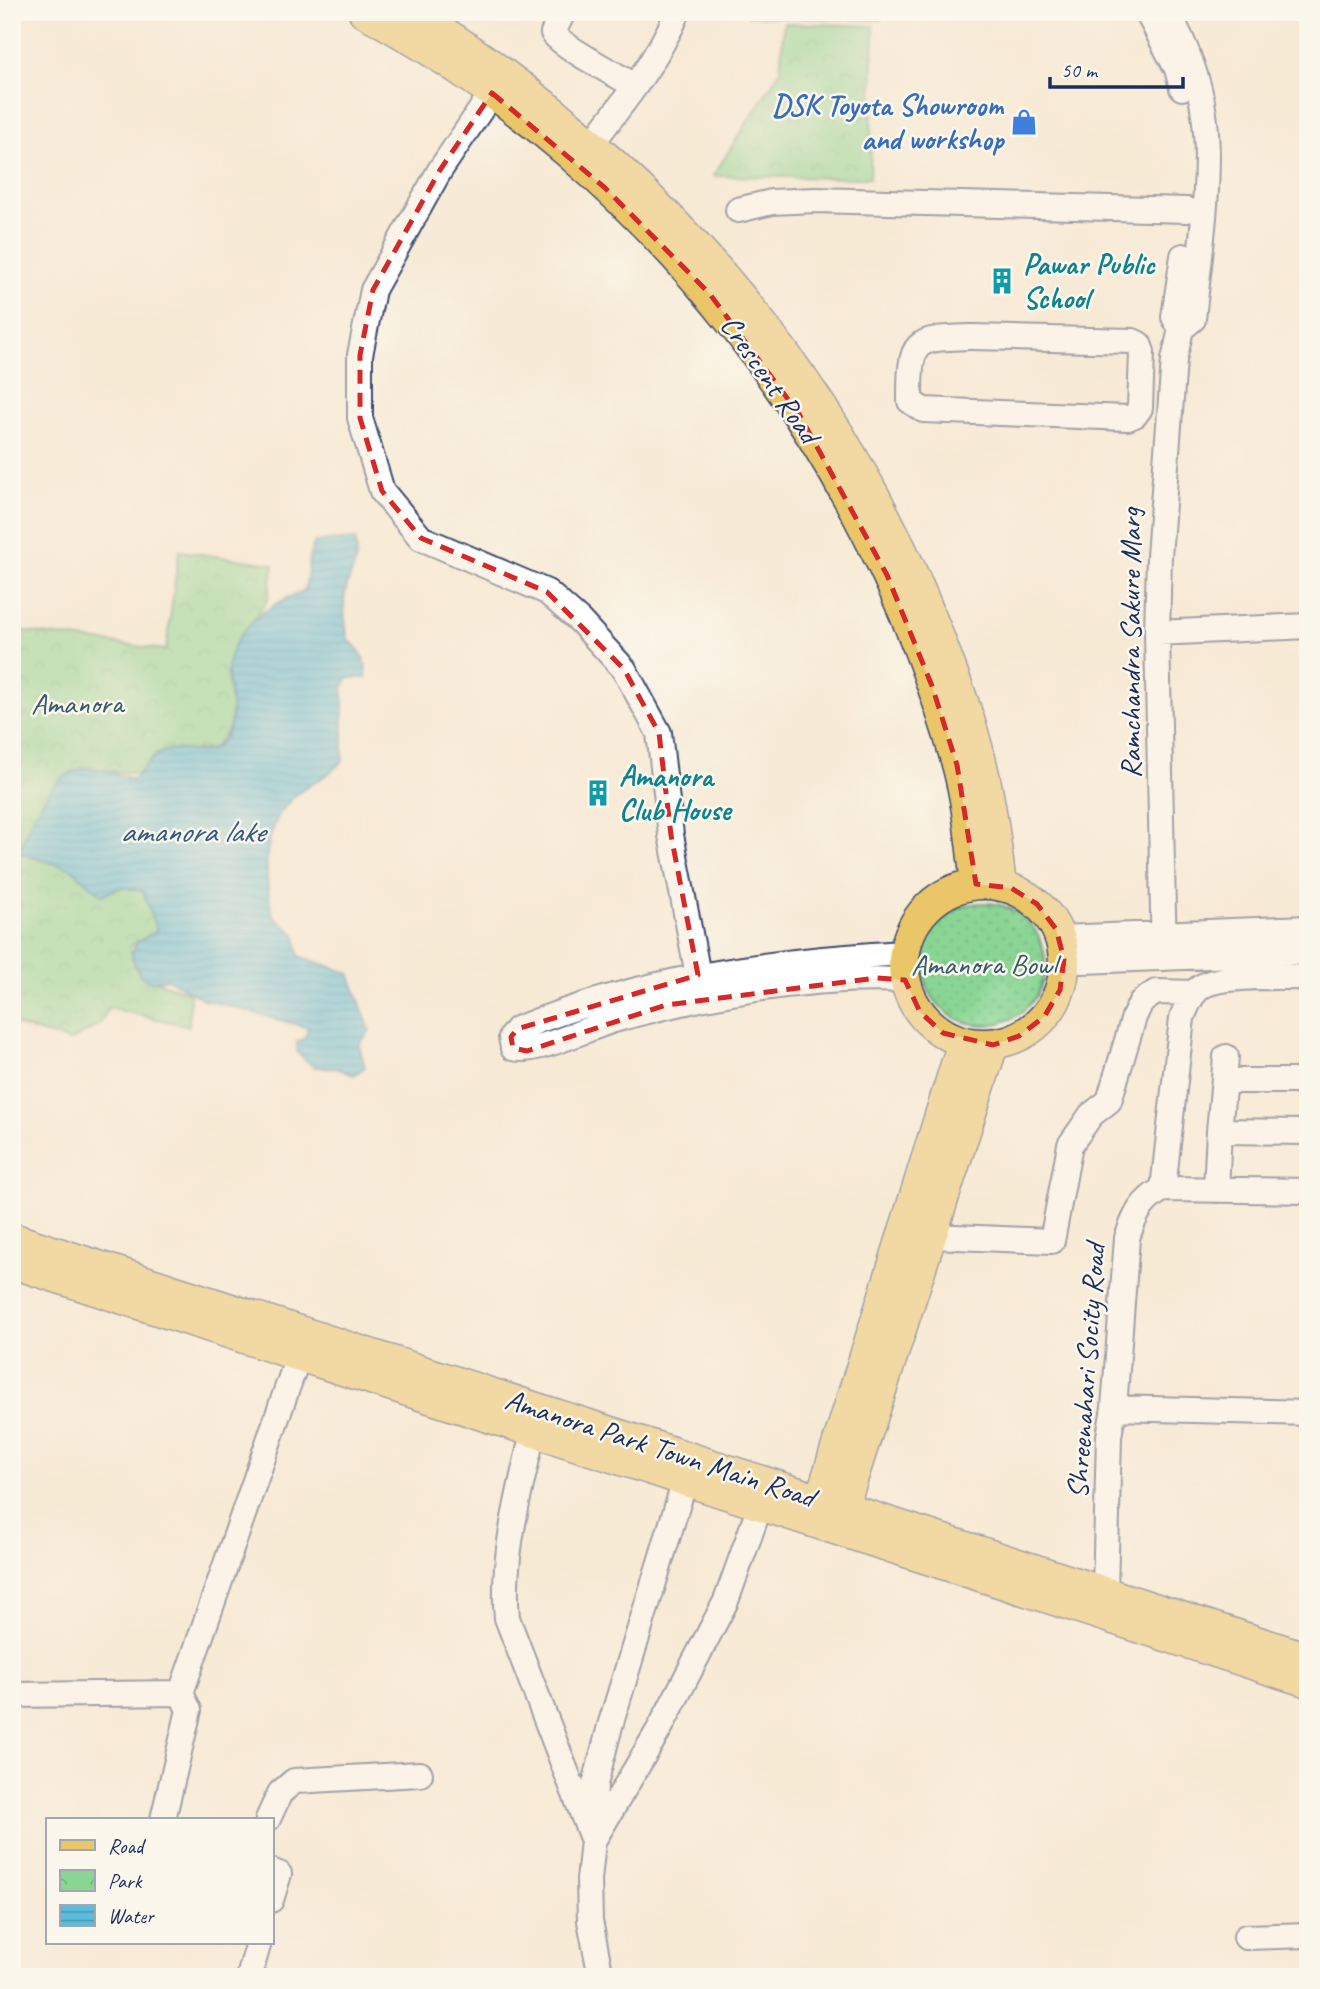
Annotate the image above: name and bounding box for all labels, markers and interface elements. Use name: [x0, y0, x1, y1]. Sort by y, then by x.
scale bar: [1050, 46, 1184, 90]
text: 50 m: [1061, 57, 1099, 83]
place label: DSK Toyota Showroom and workshop: [772, 86, 1006, 158]
shop icon: DSK Toyota Showroom and workshop: [1009, 107, 1039, 137]
place label: Pawar Public School: [1023, 245, 1156, 317]
building icon: Pawar Public School: [987, 266, 1017, 296]
street label: Crescent Road: [712, 308, 830, 454]
street label: Ramchandra Sakure Marg: [1111, 506, 1149, 778]
park label: Amanora: [31, 684, 126, 722]
place label: Amanora Club House: [619, 757, 733, 829]
building icon: Amanora Club House: [583, 778, 613, 808]
water label: amanora lake: [120, 811, 269, 852]
park label: Amanora Bowl: [911, 945, 1062, 983]
street label: Shreenahari Socity Road: [1058, 1238, 1114, 1500]
street label: Amanora Park Town Main Road: [500, 1380, 824, 1517]
legend: [46, 1818, 273, 1944]
text: Road: [108, 1833, 147, 1859]
text: Park: [108, 1868, 143, 1894]
text: Water: [108, 1903, 155, 1929]

